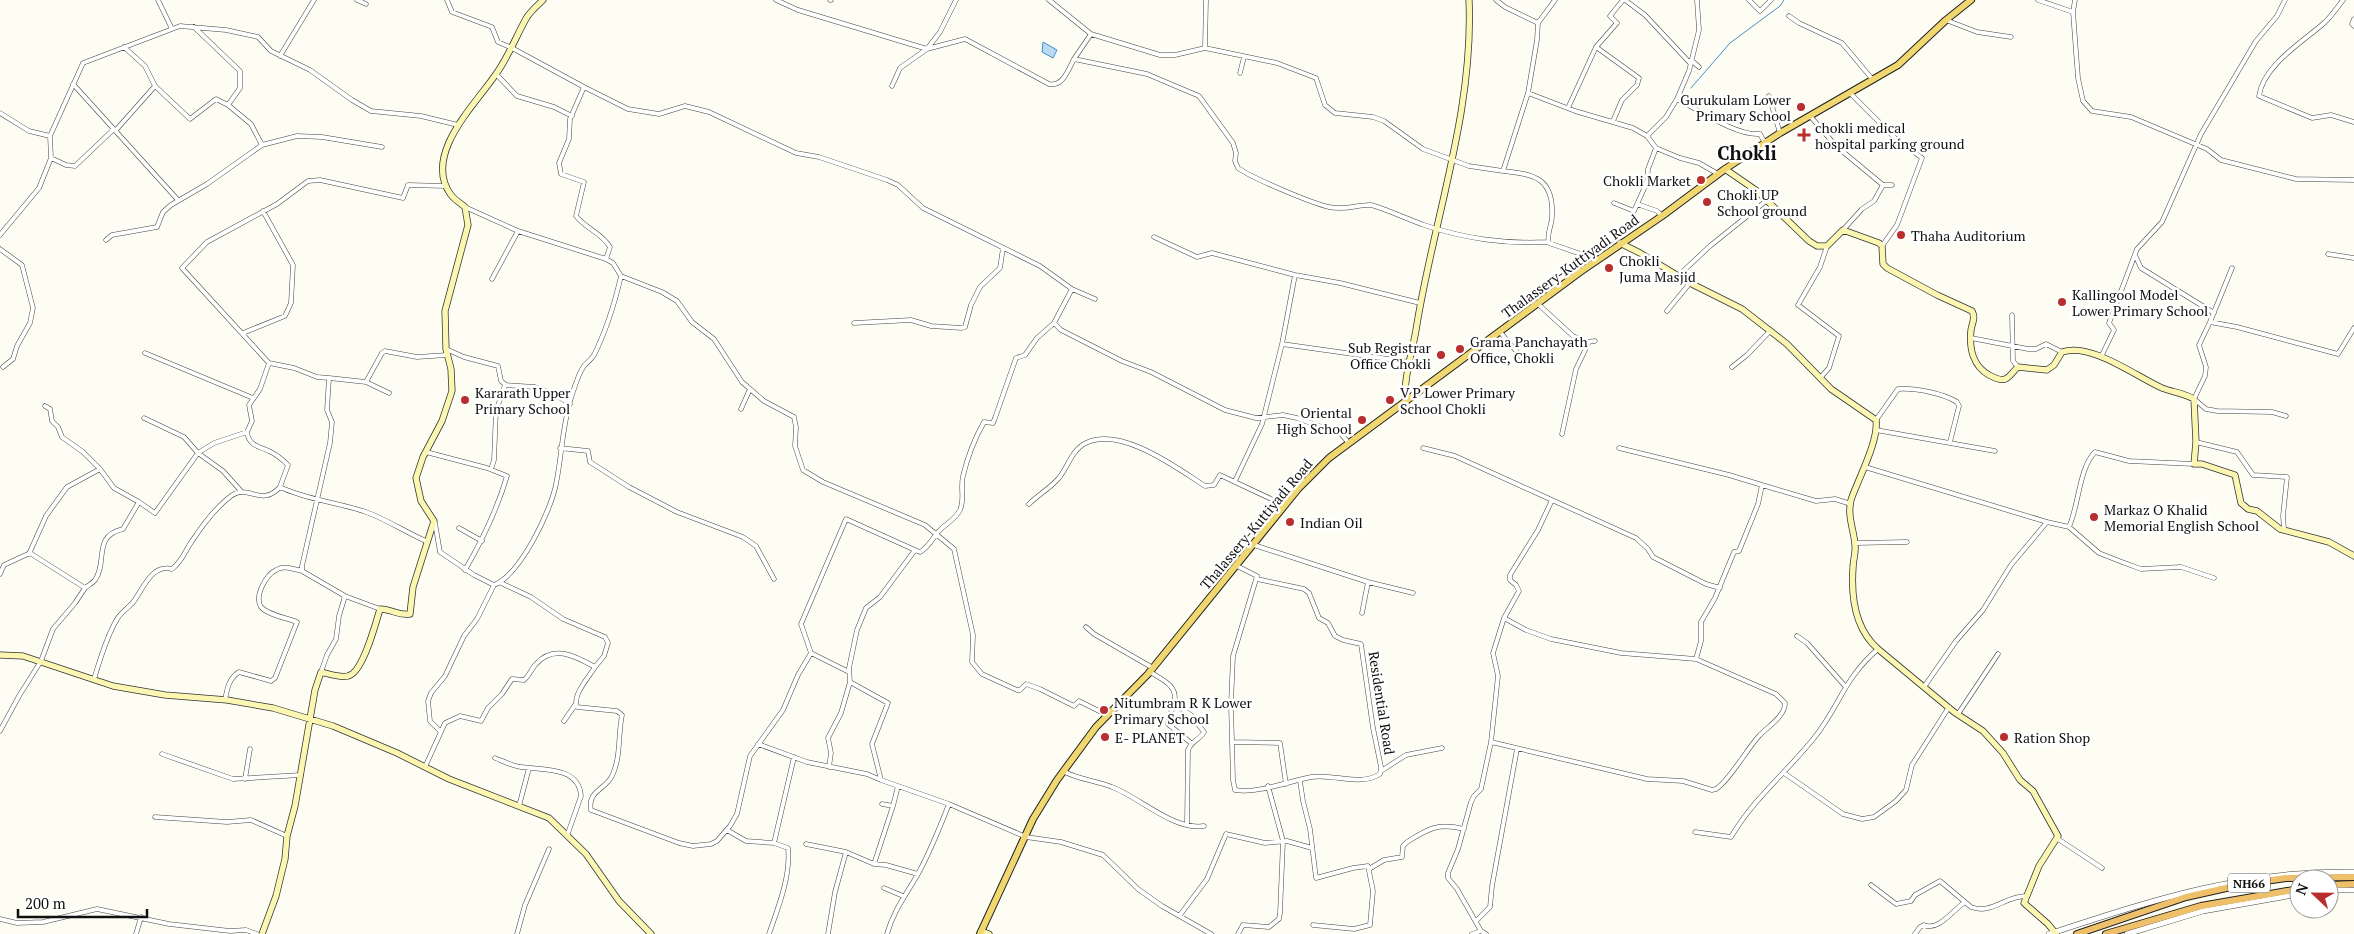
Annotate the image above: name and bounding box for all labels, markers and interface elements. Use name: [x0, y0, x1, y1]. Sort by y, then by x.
place label: Gurukulam Lower Primary School: [1680, 90, 1792, 125]
marker: Gurukulam Lower Primary School: [1795, 101, 1807, 113]
place label: chokli medical hospital parking ground: [1815, 118, 1965, 153]
marker: chokli medical hospital parking ground: [1797, 128, 1811, 142]
district label: Chokli: [1717, 140, 1777, 165]
place label: Chokli Market: [1603, 171, 1692, 190]
marker: Chokli Market: [1695, 174, 1707, 186]
place label: Chokli UP School ground: [1717, 185, 1807, 220]
marker: Chokli UP School ground: [1701, 196, 1713, 208]
street label: Thalassery-Kuttiyadi Road: [1498, 210, 1643, 322]
place label: Thaha Auditorium: [1911, 226, 2026, 245]
marker: Thaha Auditorium: [1895, 229, 1907, 241]
place label: Chokli Juma Masjid: [1619, 251, 1696, 286]
marker: Chokli Juma Masjid: [1603, 262, 1615, 274]
place label: Kallingool Model Lower Primary School: [2072, 285, 2208, 320]
marker: Kallingool Model Lower Primary School: [2056, 296, 2068, 308]
place label: Grama Panchayath Office, Chokli: [1470, 332, 1588, 367]
place label: Sub Registrar Office Chokli: [1348, 338, 1432, 373]
marker: Grama Panchayath Office, Chokli: [1454, 343, 1466, 355]
marker: Sub Registrar Office Chokli: [1435, 349, 1447, 361]
place label: Kararath Upper Primary School: [475, 383, 571, 418]
place label: V P Lower Primary School Chokli: [1400, 383, 1516, 418]
marker: Kararath Upper Primary School: [459, 394, 471, 406]
marker: V P Lower Primary School Chokli: [1384, 394, 1396, 406]
place label: Oriental High School: [1277, 403, 1352, 438]
marker: Oriental High School: [1356, 414, 1368, 426]
street label: Thalassery-Kuttiyadi Road: [1196, 454, 1317, 593]
place label: Markaz O Khalid Memorial English School: [2104, 500, 2259, 535]
marker: Markaz O Khalid Memorial English School: [2088, 511, 2100, 523]
place label: Indian Oil: [1300, 513, 1363, 532]
marker: Indian Oil: [1284, 516, 1296, 528]
street label: Residential Road: [1364, 650, 1400, 756]
place label: Nitumbram R K Lower Primary School: [1114, 693, 1252, 728]
marker: Nitumbram R K Lower Primary School: [1098, 704, 1110, 716]
place label: E- PLANET: [1115, 728, 1185, 747]
place label: Ration Shop: [2014, 728, 2090, 747]
marker: E- PLANET: [1099, 731, 1111, 743]
marker: Ration Shop: [1998, 731, 2010, 743]
north arrow: [2289, 869, 2339, 919]
road number: NH66: [2228, 874, 2270, 892]
text: N: [2291, 880, 2312, 897]
scale bar: [18, 886, 146, 918]
text: 200 m: [25, 893, 66, 913]

